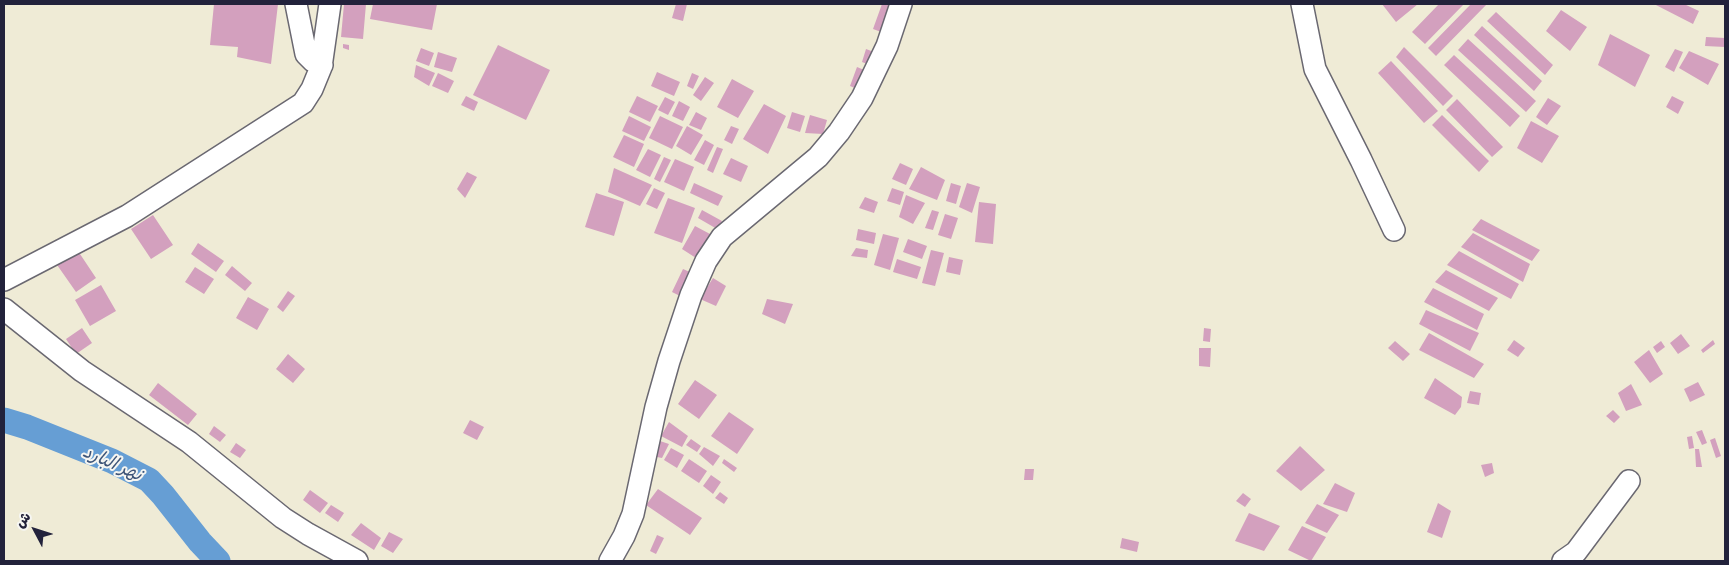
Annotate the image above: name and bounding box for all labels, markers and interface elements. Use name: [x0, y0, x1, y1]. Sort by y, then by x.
water label: نهر البارد: [79, 441, 145, 487]
north arrow: [10, 505, 60, 555]
text: ش: [12, 509, 35, 531]

